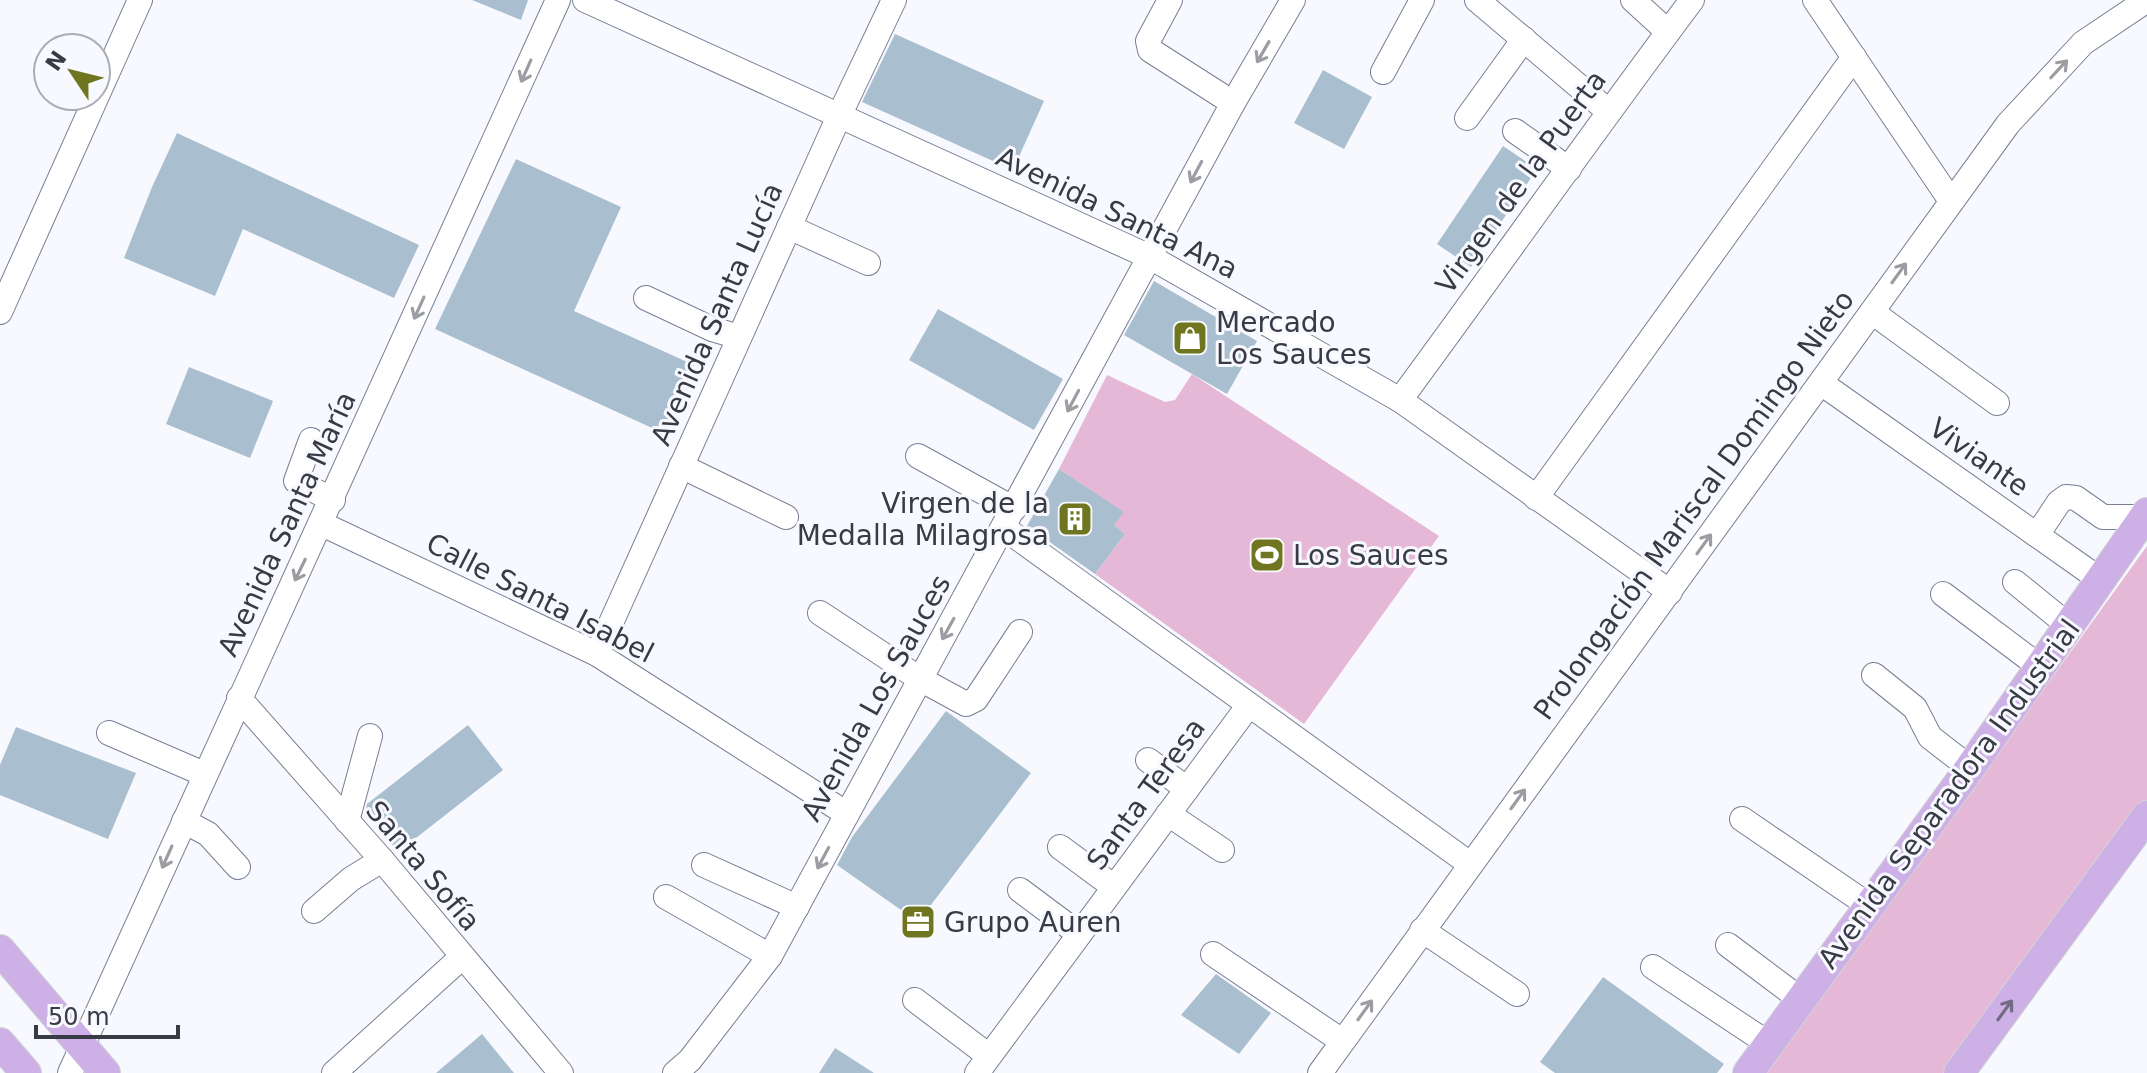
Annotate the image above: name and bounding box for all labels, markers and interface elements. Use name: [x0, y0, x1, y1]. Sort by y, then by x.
north arrow: [32, 32, 112, 112]
one-way arrow: [1255, 40, 1271, 63]
text: N: [41, 46, 72, 76]
one-way arrow: [518, 59, 533, 83]
one-way arrow: [2050, 59, 2069, 79]
street label: Virgen de la Puerta: [1429, 64, 1613, 300]
street label: Avenida Santa Ana: [991, 140, 1243, 286]
one-way arrow: [1187, 160, 1203, 184]
street label: Avenida Santa Lucía: [644, 178, 790, 450]
one-way arrow: [1891, 263, 1907, 285]
street label: Prolongación Mariscal Domingo Nieto: [1527, 284, 1861, 726]
one-way arrow: [411, 296, 426, 320]
place label: Mercado Los Sauces: [1216, 306, 1372, 371]
shop icon: Mercado Los Sauces: [1171, 319, 1209, 357]
street label: Avenida Santa María: [211, 386, 363, 662]
one-way arrow: [1064, 389, 1080, 412]
street label: Viviante: [1923, 411, 2035, 503]
place label: Virgen de la Medalla Milagrosa: [797, 487, 1049, 552]
building icon: Virgen de la Medalla Milagrosa: [1056, 500, 1094, 538]
street label: Calle Santa Isabel: [421, 526, 659, 670]
one-way arrow: [1696, 534, 1713, 556]
sports icon: Los Sauces: [1248, 536, 1286, 574]
place label: Los Sauces: [1293, 539, 1449, 572]
one-way arrow: [292, 558, 307, 582]
street label: Avenida Los Sauces: [795, 569, 957, 827]
street label: Avenida Separadora Industrial: [1811, 613, 2087, 975]
one-way arrow: [940, 617, 956, 640]
street label: Santa Teresa: [1080, 712, 1212, 876]
one-way arrow: [1509, 789, 1526, 810]
street label: Santa Sofía: [359, 794, 487, 938]
one-way arrow: [159, 844, 174, 869]
one-way arrow: [815, 845, 831, 869]
office icon: Grupo Auren: [899, 903, 937, 941]
place label: Grupo Auren: [944, 906, 1122, 939]
scale bar: [36, 989, 178, 1039]
one-way arrow: [1357, 999, 1373, 1021]
one-way arrow: [1996, 1000, 2013, 1021]
text: 50 m: [48, 1003, 110, 1031]

